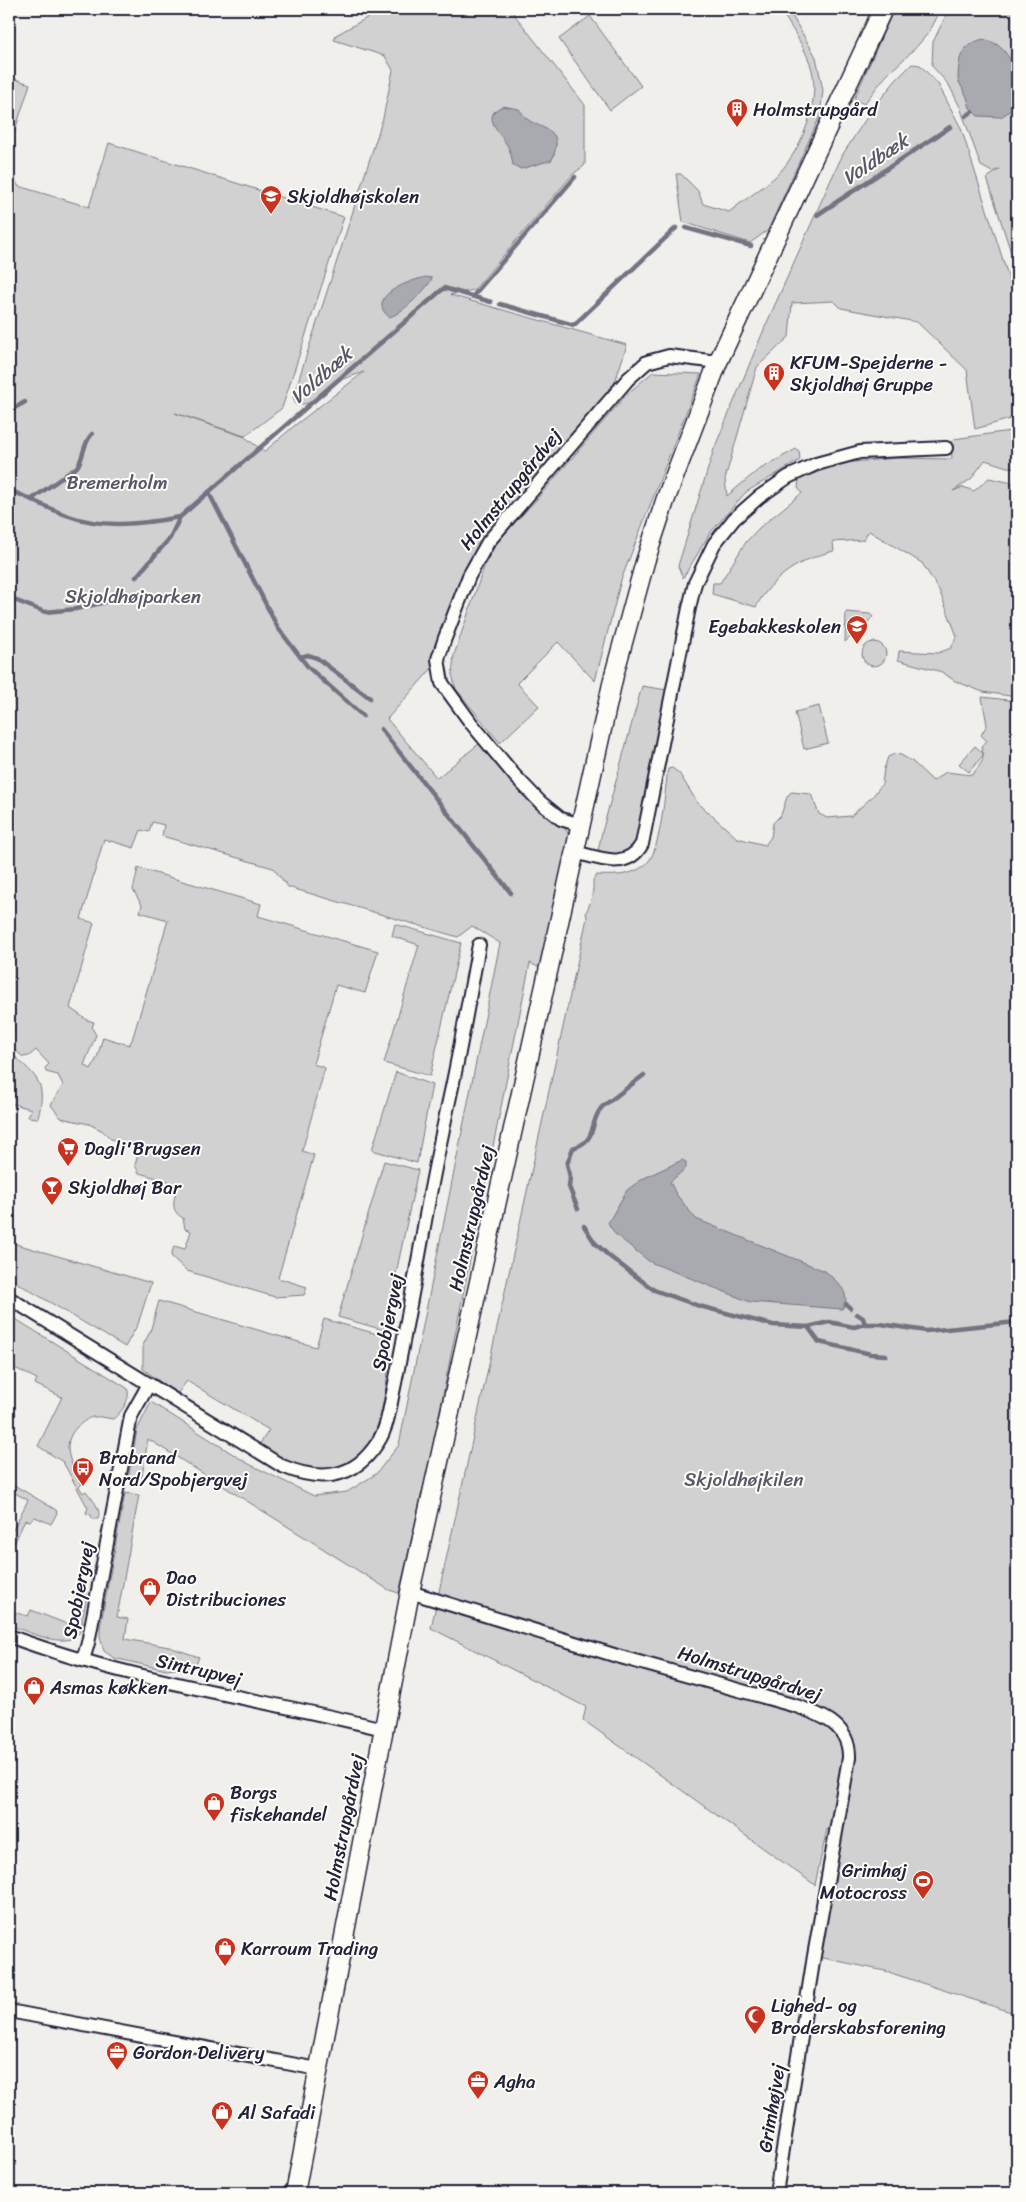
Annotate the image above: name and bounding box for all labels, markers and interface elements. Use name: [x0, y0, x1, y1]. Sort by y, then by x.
place label: Holmstrupgård: [753, 93, 879, 126]
building icon: Holmstrupgård: [725, 97, 749, 128]
water label: Voldbæk: [835, 123, 918, 195]
place label: Skjoldhøjskolen: [287, 180, 419, 213]
school or university icon: Skjoldhøjskolen: [259, 184, 283, 215]
water label: Voldbæk: [282, 336, 363, 413]
place label: KFUM-Spejderne - Skjoldhøj Gruppe: [790, 346, 947, 401]
building icon: KFUM-Spejderne - Skjoldhøj Gruppe: [762, 361, 786, 392]
street label: Holmstrupgårdvej: [451, 420, 571, 558]
park label: Bremerholm: [66, 466, 168, 499]
park label: Skjoldhøjparken: [65, 580, 201, 613]
place label: Egebakkeskolen: [708, 610, 841, 643]
school or university icon: Egebakkeskolen: [845, 614, 869, 645]
place label: Dagli'Brugsen: [84, 1132, 201, 1165]
supermarket icon: Dagli'Brugsen: [56, 1136, 80, 1167]
street label: Holmstrupgårdvej: [439, 1141, 504, 1294]
place label: Skjoldhøj Bar: [68, 1171, 182, 1204]
bar icon: Skjoldhøj Bar: [40, 1175, 64, 1206]
street label: Spobjergvej: [362, 1270, 413, 1374]
place label: Brabrand Nord/Spobjergvej: [99, 1441, 249, 1496]
bus stop icon: Brabrand Nord/Spobjergvej: [71, 1456, 95, 1487]
park label: Skjoldhøjkilen: [684, 1463, 804, 1496]
street label: Spobjergvej: [53, 1538, 104, 1642]
place label: Dao Distribuciones: [166, 1561, 286, 1616]
shop icon: Dao Distribuciones: [138, 1576, 162, 1607]
street label: Holmstrupgårdvej: [674, 1636, 827, 1711]
street label: Sintrupvej: [153, 1644, 247, 1696]
place label: Asmas køkken: [49, 1671, 168, 1704]
shop icon: Asmas køkken: [22, 1675, 46, 1706]
street label: Holmstrupgårdvej: [313, 1750, 374, 1903]
place label: Borgs fiskehandel: [230, 1776, 328, 1831]
shop icon: Borgs fiskehandel: [202, 1791, 226, 1822]
place label: Grimhøj Motocross: [820, 1854, 908, 1909]
sports icon: Grimhøj Motocross: [911, 1869, 935, 1900]
place label: Karroum Trading: [241, 1932, 379, 1965]
shop icon: Karroum Trading: [213, 1936, 237, 1967]
place label: Lighed- og Broderskabsforening: [771, 1989, 946, 2044]
mosque icon: Lighed- og Broderskabsforening: [743, 2004, 767, 2035]
place label: Gordon Delivery: [133, 2036, 265, 2069]
office icon: Gordon Delivery: [105, 2040, 129, 2071]
street label: Grimhøjvej: [748, 2060, 795, 2155]
place label: Agha: [493, 2065, 536, 2098]
office icon: Agha: [466, 2069, 490, 2100]
place label: Al Safadi: [237, 2096, 316, 2129]
shop icon: Al Safadi: [210, 2100, 234, 2131]

